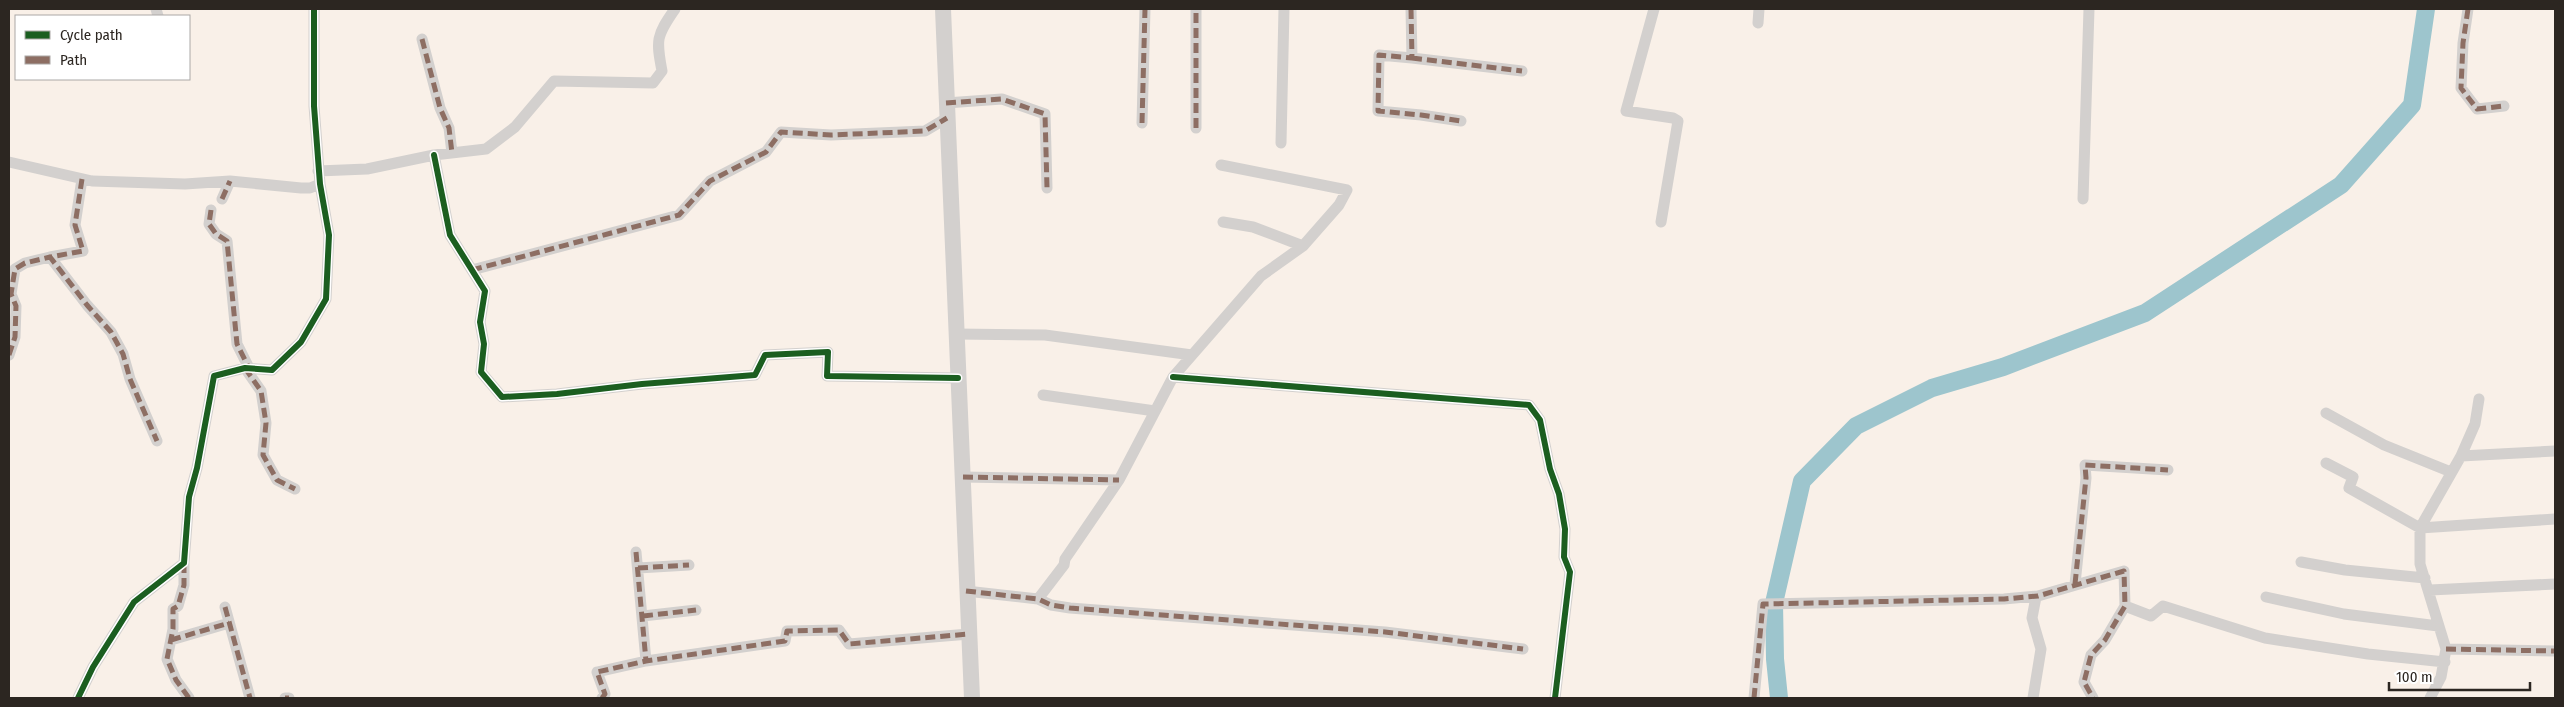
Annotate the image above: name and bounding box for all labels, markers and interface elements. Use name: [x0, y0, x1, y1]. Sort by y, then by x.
legend: [15, 15, 190, 80]
text: Cycle path: [60, 26, 123, 44]
text: Path: [60, 51, 87, 69]
scale bar: [2389, 660, 2530, 692]
text: 100 m: [2396, 668, 2433, 686]

